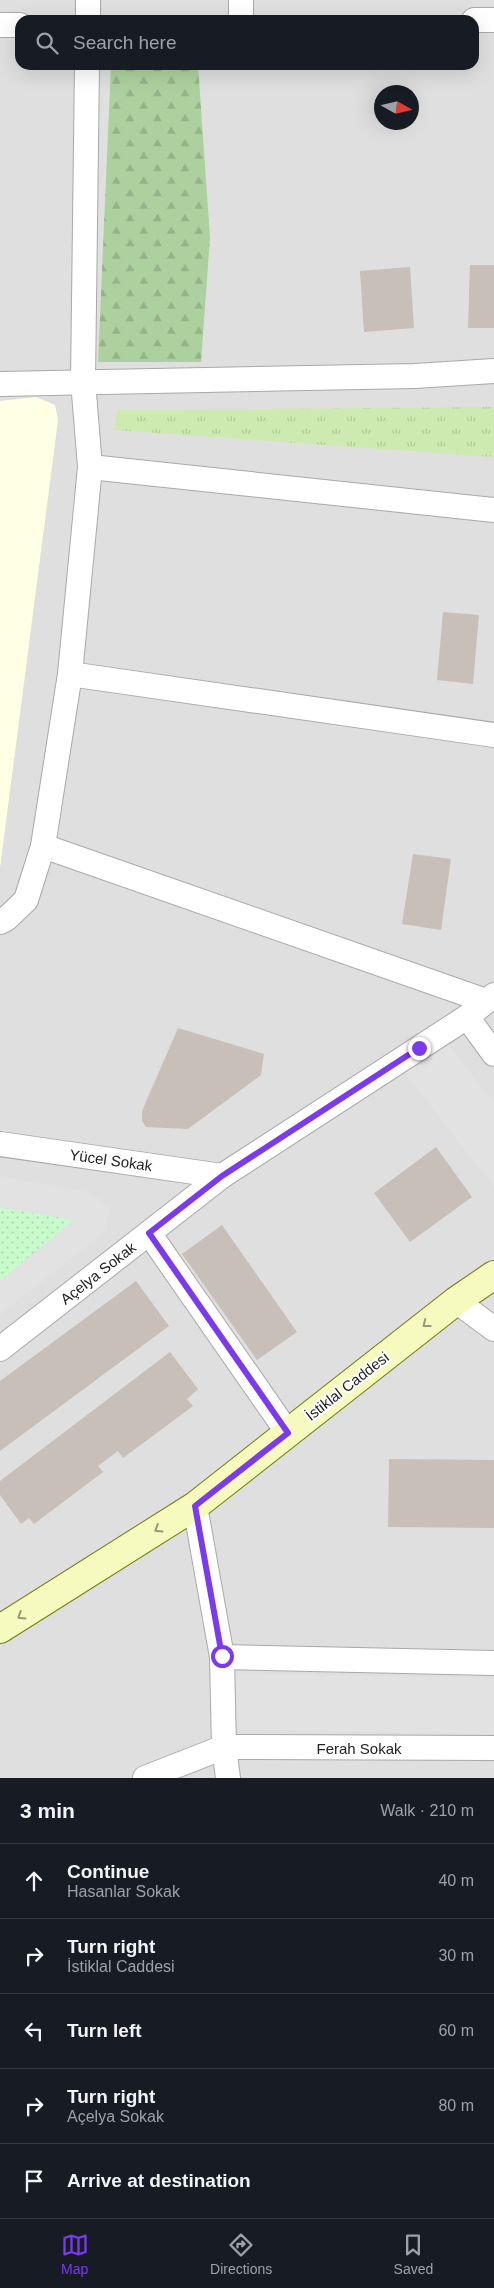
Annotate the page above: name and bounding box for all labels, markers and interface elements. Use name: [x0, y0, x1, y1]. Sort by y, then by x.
search box: [15, 15, 479, 70]
icon: search: [33, 29, 61, 57]
text: Search here: [73, 32, 177, 53]
north arrow: [374, 85, 419, 130]
route end: [408, 1037, 431, 1060]
street label: Yücel Sokak: [69, 1146, 154, 1174]
street label: Açelya Sokak: [57, 1238, 139, 1308]
one-way arrow: [423, 1319, 432, 1328]
street label: İstiklal Caddesi: [302, 1348, 392, 1424]
one-way arrow: [155, 1523, 164, 1532]
one-way arrow: [17, 1609, 26, 1619]
route start: [211, 1645, 234, 1668]
street label: Ferah Sokak: [316, 1740, 402, 1757]
text: 3 min: [20, 1799, 75, 1822]
text: Walk · 210 m: [380, 1802, 474, 1819]
text: Continue: [67, 1861, 149, 1882]
icon: ahead: [20, 1867, 48, 1895]
text: 40 m: [438, 1872, 474, 1889]
text: Hasanlar Sokak: [67, 1883, 180, 1900]
text: Turn right: [67, 1936, 155, 1957]
icon: right: [20, 1942, 48, 1970]
text: 30 m: [438, 1947, 474, 1964]
text: İstiklal Caddesi: [67, 1958, 175, 1975]
icon: left: [20, 2017, 48, 2045]
text: Turn left: [67, 2020, 142, 2041]
text: 60 m: [438, 2022, 474, 2039]
text: Turn right: [67, 2086, 155, 2107]
icon: right: [20, 2092, 48, 2120]
text: 80 m: [438, 2097, 474, 2114]
text: Açelya Sokak: [67, 2108, 164, 2125]
icon: arrive: [20, 2167, 48, 2195]
text: Arrive at destination: [67, 2170, 251, 2191]
tab: Map: [61, 2231, 89, 2277]
tab: Directions: [210, 2231, 272, 2277]
tab: Saved: [394, 2231, 433, 2277]

